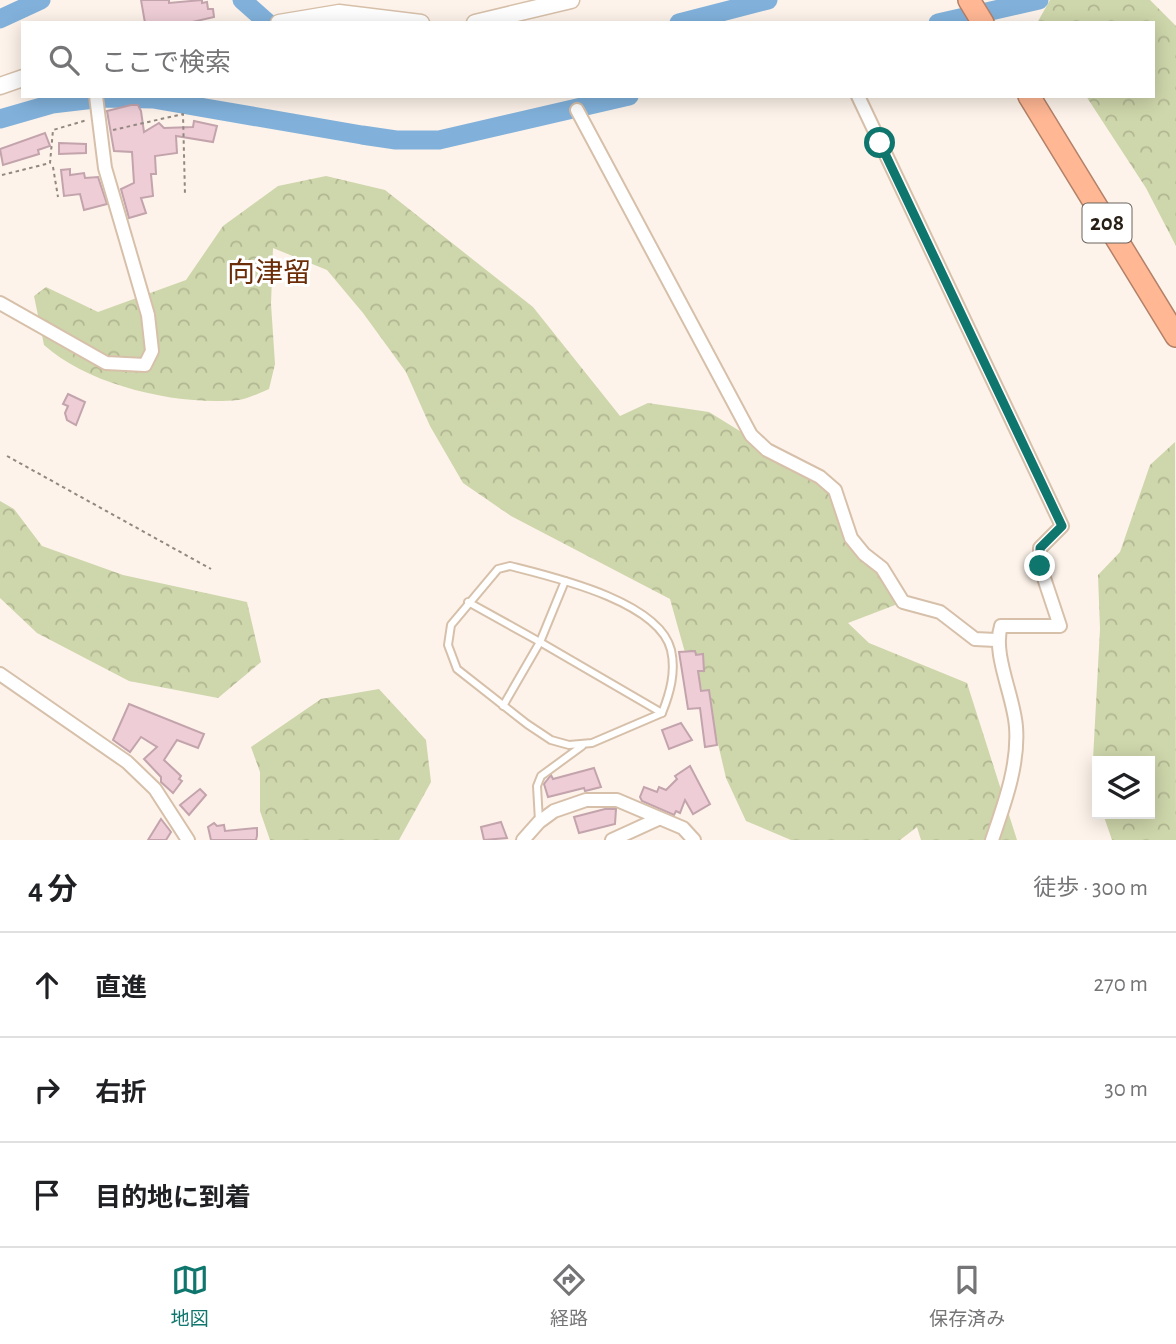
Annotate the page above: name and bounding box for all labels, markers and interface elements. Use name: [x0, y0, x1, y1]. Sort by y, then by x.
search box: [21, 21, 1155, 98]
icon: search: [45, 41, 83, 79]
text: ここで検索: [101, 50, 231, 76]
route start: [864, 127, 895, 158]
road number: 208: [1082, 204, 1132, 243]
district label: 向津留: [227, 258, 311, 288]
route end: [1024, 550, 1055, 581]
map controls: [1092, 756, 1155, 819]
button: layers: [1092, 756, 1155, 819]
text: 4 分: [28, 875, 78, 905]
text: 徒歩 · 300 m: [1033, 877, 1148, 900]
icon: ahead: [28, 966, 66, 1004]
text: 270 m: [1094, 973, 1148, 996]
text: 直進: [95, 975, 147, 1001]
icon: right: [28, 1071, 66, 1109]
text: 30 m: [1104, 1078, 1148, 1101]
text: 右折: [95, 1080, 147, 1106]
icon: arrive: [28, 1176, 66, 1214]
text: 目的地に到着: [95, 1185, 251, 1211]
tab: 地図: [171, 1261, 209, 1331]
tab: 経路: [550, 1261, 588, 1331]
tab: 保存済み: [929, 1261, 1005, 1331]

